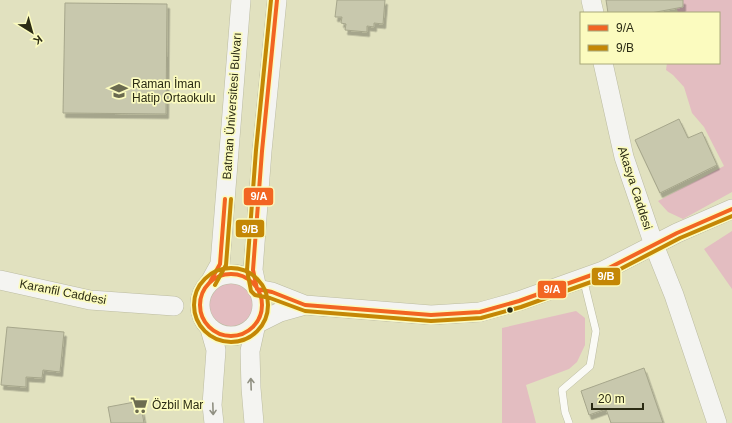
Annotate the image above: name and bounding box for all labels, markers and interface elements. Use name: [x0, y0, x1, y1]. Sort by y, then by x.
north arrow: [12, 12, 52, 52]
legend: [580, 12, 720, 64]
text: 9/A: [616, 21, 634, 35]
street label: Batman Üniversitesi Bulvarı: [220, 32, 244, 180]
text: K: [31, 33, 45, 47]
text: 9/B: [616, 41, 634, 55]
place label: Raman İman Hatip Ortaokulu: [132, 77, 215, 105]
school or university icon: Raman İman Hatip Ortaokulu: [109, 81, 129, 101]
street label: Akasya Caddesi: [615, 145, 655, 231]
line badge: 9/A: [243, 187, 274, 206]
text: 9/A: [250, 190, 268, 202]
line badge: 9/B: [235, 219, 265, 238]
text: 9/B: [241, 223, 259, 235]
line badge: 9/B: [591, 267, 621, 286]
text: 9/B: [597, 270, 615, 282]
street label: Karanfil Caddesi: [18, 277, 108, 307]
line badge: 9/A: [537, 280, 567, 299]
text: 9/A: [543, 283, 561, 295]
unlabelled marker: [505, 305, 515, 315]
one-way arrow: [247, 378, 255, 391]
scale bar: [592, 385, 643, 411]
text: 20 m: [598, 392, 625, 406]
supermarket icon: Özbil Mar: [129, 395, 149, 415]
place label: Özbil Mar: [152, 398, 203, 412]
one-way arrow: [209, 402, 217, 415]

